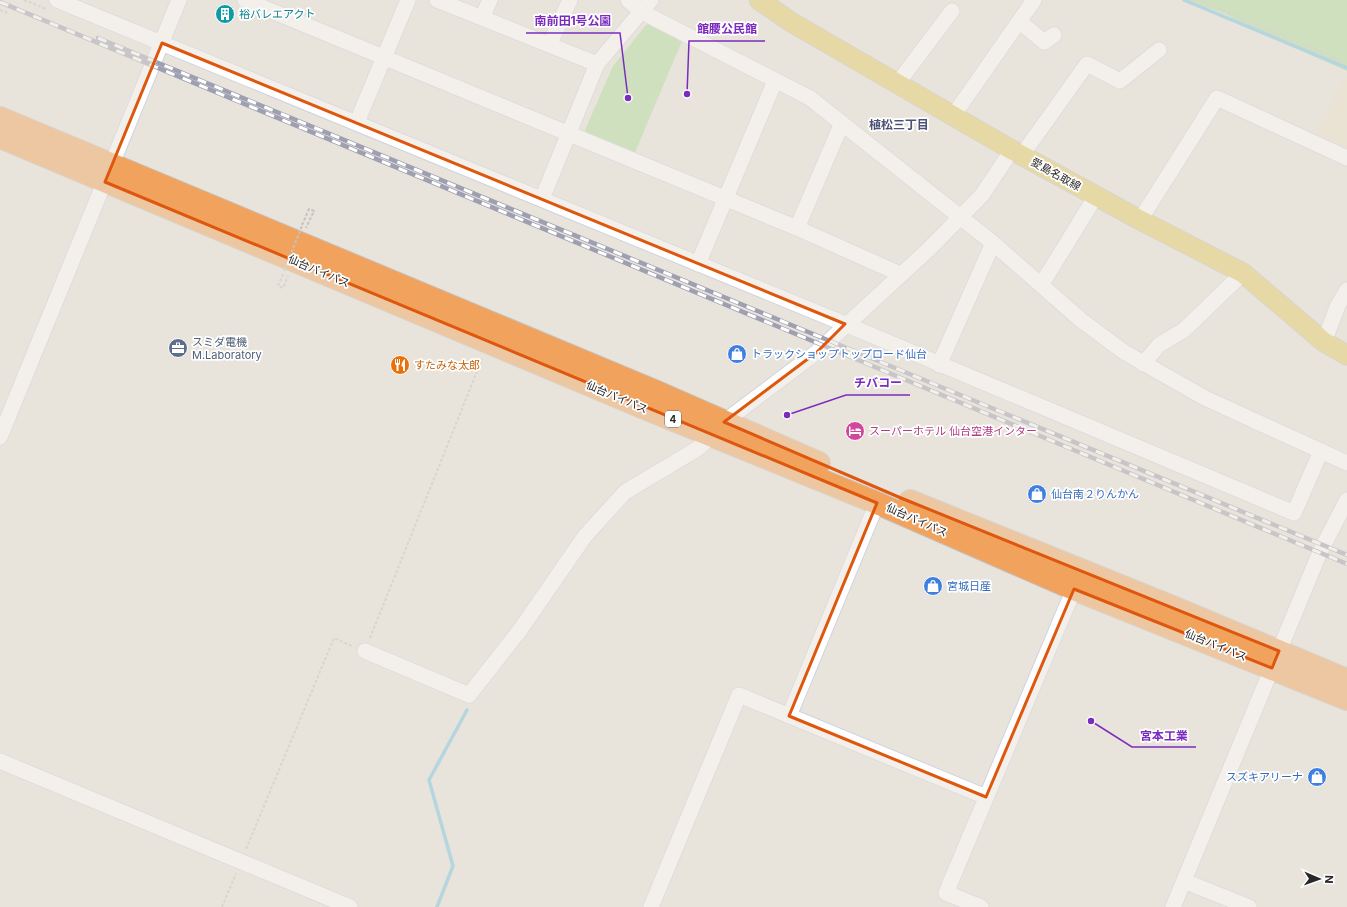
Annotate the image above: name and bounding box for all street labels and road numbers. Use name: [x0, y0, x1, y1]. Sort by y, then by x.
street label: 愛島名取線: [1029, 155, 1083, 193]
street label: 仙台バイパス: [286, 252, 352, 290]
street label: 仙台バイパス: [584, 378, 650, 416]
road number: 4: [665, 411, 681, 427]
street label: 仙台バイパス: [884, 500, 950, 540]
street label: 仙台バイパス: [1183, 626, 1249, 664]

